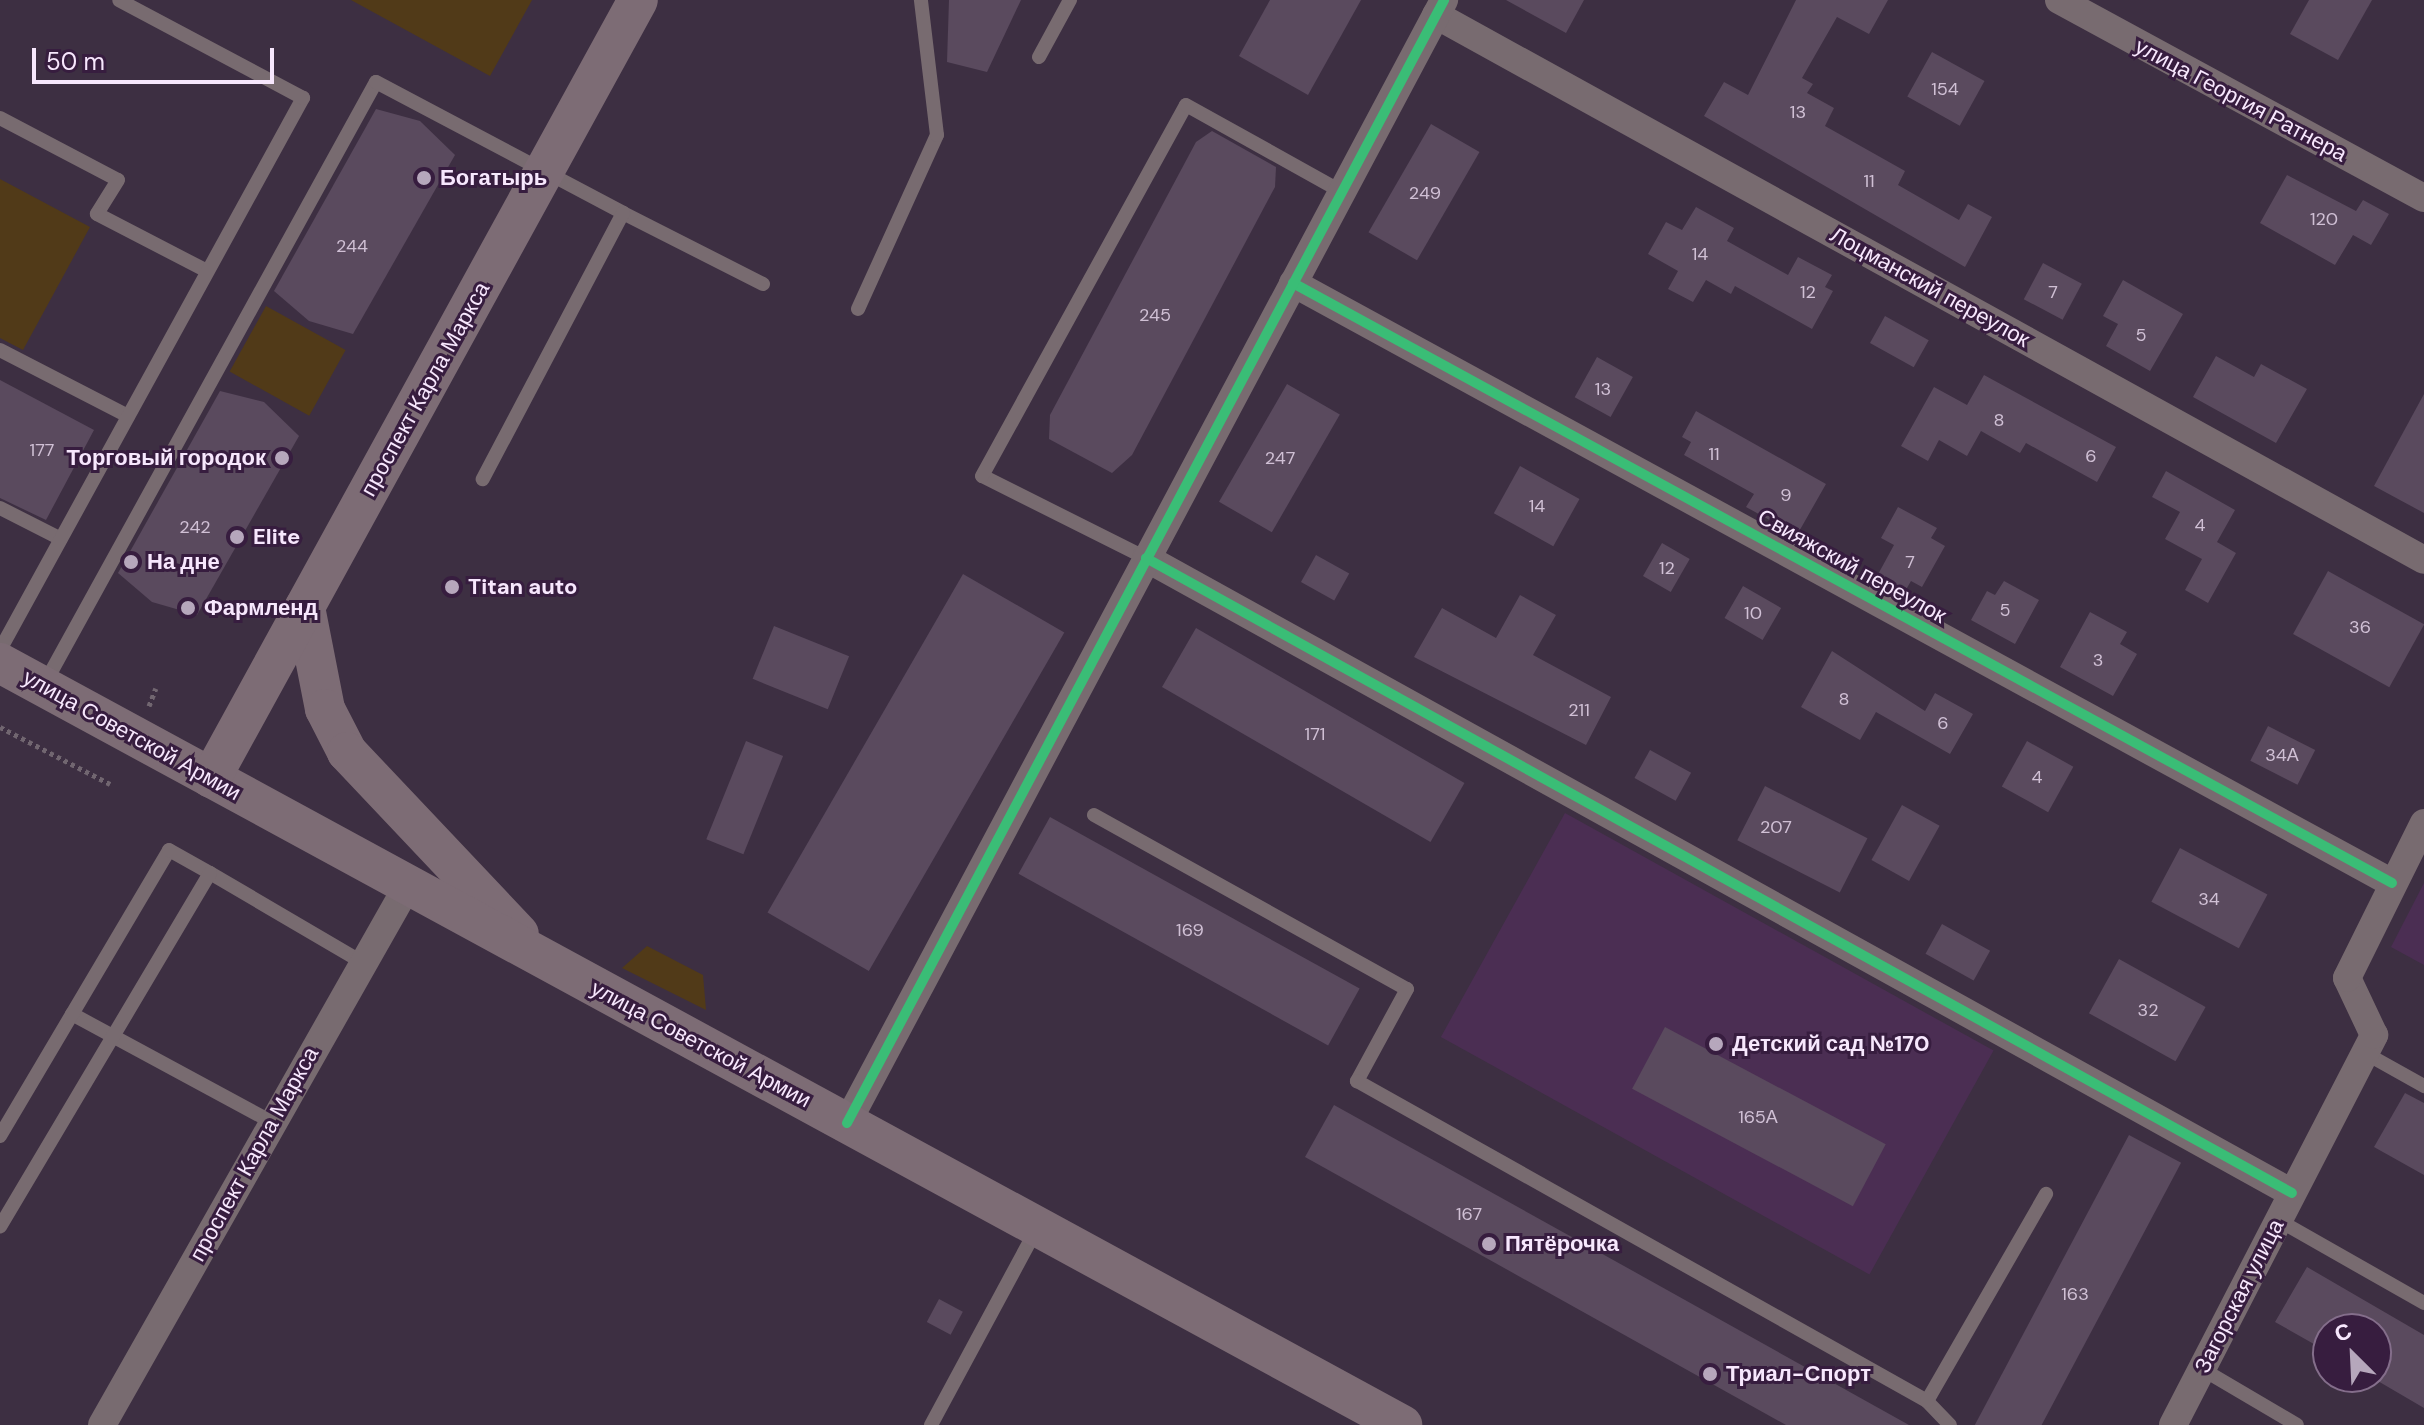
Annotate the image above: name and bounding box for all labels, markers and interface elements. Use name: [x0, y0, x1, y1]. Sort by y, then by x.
scale bar: [36, 32, 278, 82]
street label: улица Георгия Ратнера: [2131, 33, 2351, 167]
text: 50 m: [46, 46, 105, 77]
house number: 154: [1931, 78, 1959, 100]
house number: 13: [1790, 101, 1806, 123]
place label: Богатырь: [440, 165, 547, 191]
marker: Богатырь: [415, 169, 433, 187]
house number: 11: [1863, 170, 1875, 192]
house number: 249: [1409, 182, 1441, 204]
house number: 120: [2310, 208, 2338, 230]
street label: Лоцманский переулок: [1826, 221, 2034, 353]
house number: 244: [336, 235, 368, 257]
house number: 14: [1692, 243, 1708, 265]
street label: проспект Карла Маркса: [355, 277, 495, 501]
house number: 12: [1800, 281, 1816, 303]
house number: 7: [2048, 281, 2058, 303]
house number: 245: [1139, 304, 1171, 326]
house number: 5: [2136, 324, 2146, 346]
house number: 13: [1595, 378, 1611, 400]
house number: 8: [1994, 409, 2004, 431]
house number: 177: [30, 439, 54, 461]
house number: 11: [1708, 443, 1720, 465]
place label: Торговый городок: [66, 445, 266, 471]
house number: 6: [2085, 445, 2097, 467]
house number: 247: [1265, 447, 1295, 469]
marker: Торговый городок: [273, 449, 291, 467]
house number: 9: [1780, 484, 1792, 506]
house number: 14: [1529, 495, 1545, 517]
street label: Свияжский переулок: [1753, 503, 1951, 629]
house number: 4: [2195, 514, 2205, 536]
house number: 242: [179, 516, 211, 538]
place label: Elite: [253, 524, 300, 550]
marker: Elite: [228, 528, 246, 546]
place label: На дне: [147, 549, 220, 575]
house number: 7: [1905, 551, 1915, 573]
marker: На дне: [122, 553, 140, 571]
house number: 12: [1659, 557, 1675, 579]
place label: Titan auto: [468, 574, 577, 600]
marker: Titan auto: [443, 578, 461, 596]
place label: Фармленд: [204, 595, 318, 621]
marker: Фармленд: [179, 599, 197, 617]
house number: 5: [2000, 599, 2010, 621]
house number: 10: [1744, 602, 1762, 624]
house number: 36: [2349, 616, 2371, 638]
house number: 3: [2093, 649, 2103, 671]
street label: улица Советской Армии: [18, 664, 246, 806]
house number: 8: [1839, 688, 1849, 710]
house number: 211: [1568, 699, 1590, 721]
house number: 6: [1937, 712, 1949, 734]
house number: 171: [1305, 723, 1325, 745]
house number: 34А: [2265, 744, 2299, 766]
house number: 4: [2032, 766, 2042, 788]
house number: 207: [1760, 816, 1792, 838]
house number: 34: [2198, 888, 2220, 910]
house number: 169: [1176, 919, 1204, 941]
street label: улица Советской Армии: [587, 975, 815, 1113]
house number: 32: [2137, 999, 2159, 1021]
place label: Детский сад №170: [1732, 1031, 1929, 1057]
marker: Детский сад №170: [1707, 1035, 1725, 1053]
street label: проспект Карла Маркса: [184, 1042, 324, 1266]
house number: 165А: [1738, 1106, 1778, 1128]
house number: 167: [1456, 1203, 1482, 1225]
street label: Загорская улица: [2189, 1215, 2289, 1377]
place label: Пятёрочка: [1505, 1231, 1619, 1257]
marker: Пятёрочка: [1480, 1235, 1498, 1253]
house number: 163: [2061, 1283, 2089, 1305]
north arrow: [2312, 1313, 2392, 1393]
text: С: [2330, 1316, 2356, 1349]
place label: Триал-Спорт: [1726, 1361, 1871, 1387]
marker: Триал-Спорт: [1701, 1365, 1719, 1383]

